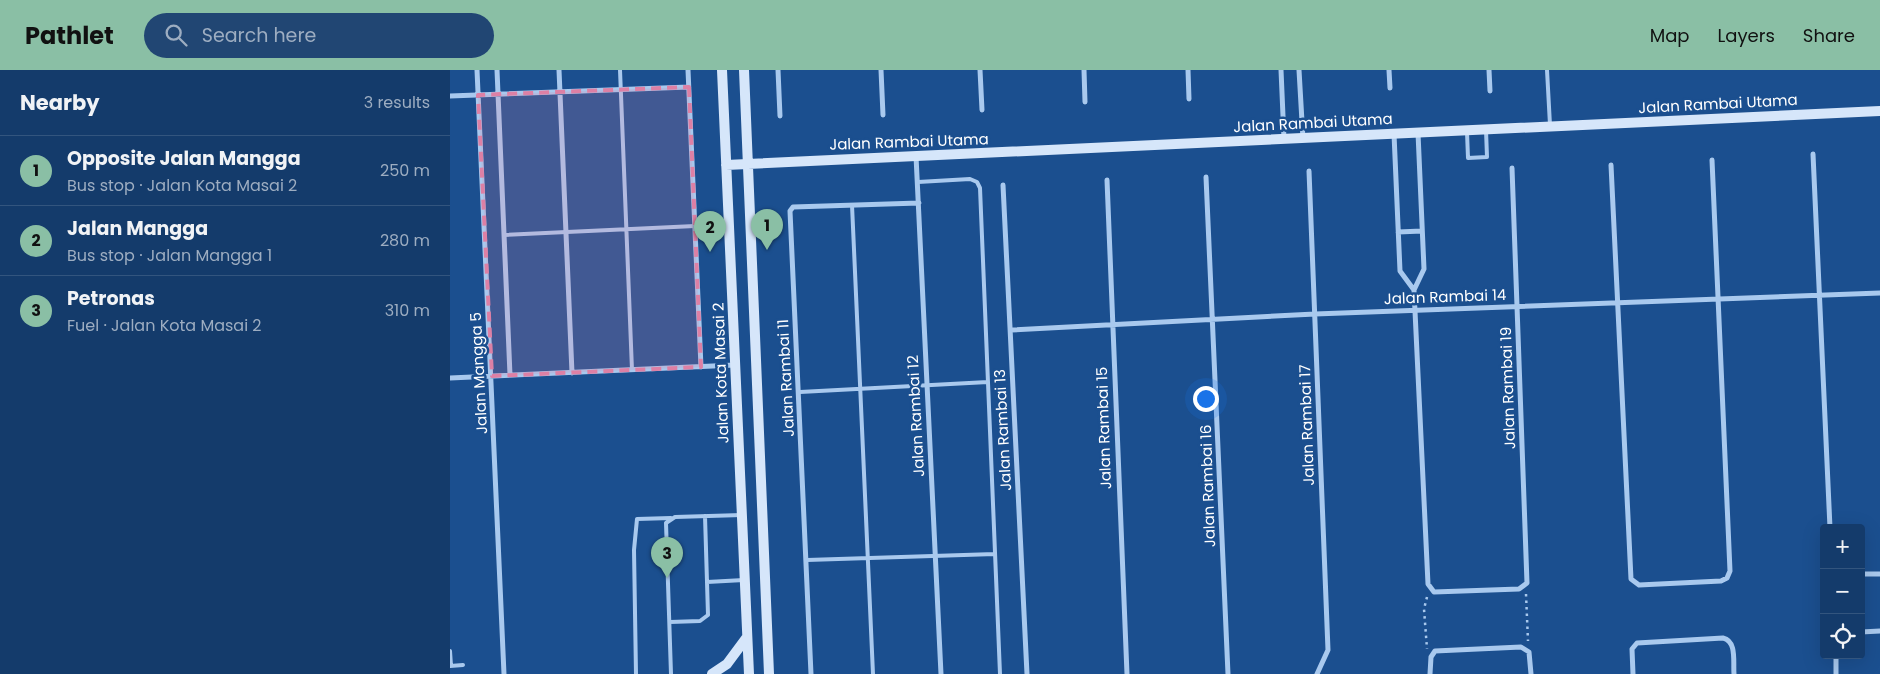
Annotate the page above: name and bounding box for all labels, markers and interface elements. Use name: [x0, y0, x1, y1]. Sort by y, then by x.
search box: [144, 13, 494, 58]
text: Pathlet: [25, 19, 114, 52]
icon: search: [162, 21, 190, 49]
text: Search here: [202, 22, 316, 49]
text: Map: [1650, 23, 1690, 48]
text: Layers: [1718, 23, 1775, 48]
text: Share: [1803, 23, 1855, 48]
text: Nearby: [20, 88, 100, 117]
street label: Jalan Rambai Utama: [1638, 89, 1798, 118]
text: 3 results: [364, 91, 430, 114]
street label: Jalan Rambai Utama: [1233, 108, 1393, 137]
street label: Jalan Rambai Utama: [829, 128, 989, 155]
text: Opposite Jalan Mangga: [67, 145, 301, 172]
text: 1: [33, 159, 39, 182]
text: 250 m: [380, 159, 430, 182]
text: Bus stop · Jalan Kota Masai 2: [67, 174, 297, 197]
pin: 1: [751, 209, 783, 250]
pin: 2: [694, 211, 726, 252]
text: Jalan Mangga: [67, 215, 208, 242]
text: 2: [31, 229, 41, 252]
text: 280 m: [380, 229, 430, 252]
text: Bus stop · Jalan Mangga 1: [67, 244, 272, 267]
street label: Jalan Rambai 14: [1383, 284, 1507, 309]
text: Petronas: [67, 285, 155, 312]
text: 3: [31, 299, 41, 322]
text: 310 m: [385, 299, 430, 322]
street label: Jalan Kota Masai 2: [708, 302, 733, 444]
street label: Jalan Mangga 5: [465, 312, 492, 435]
text: Fuel · Jalan Kota Masai 2: [67, 314, 262, 337]
street label: Jalan Rambai 11: [772, 319, 799, 437]
street label: Jalan Rambai 19: [1495, 326, 1520, 450]
street label: Jalan Rambai 12: [902, 355, 929, 477]
street label: Jalan Rambai 17: [1294, 364, 1319, 486]
street label: Jalan Rambai 15: [1091, 366, 1116, 490]
street label: Jalan Rambai 13: [989, 369, 1016, 491]
your location: [1193, 386, 1219, 412]
street label: Jalan Rambai 16: [1195, 424, 1220, 548]
map controls: [1820, 524, 1865, 659]
button: +: [1820, 524, 1865, 569]
pin: 3: [651, 537, 683, 578]
button: −: [1820, 569, 1865, 614]
button: locate: [1820, 614, 1865, 659]

